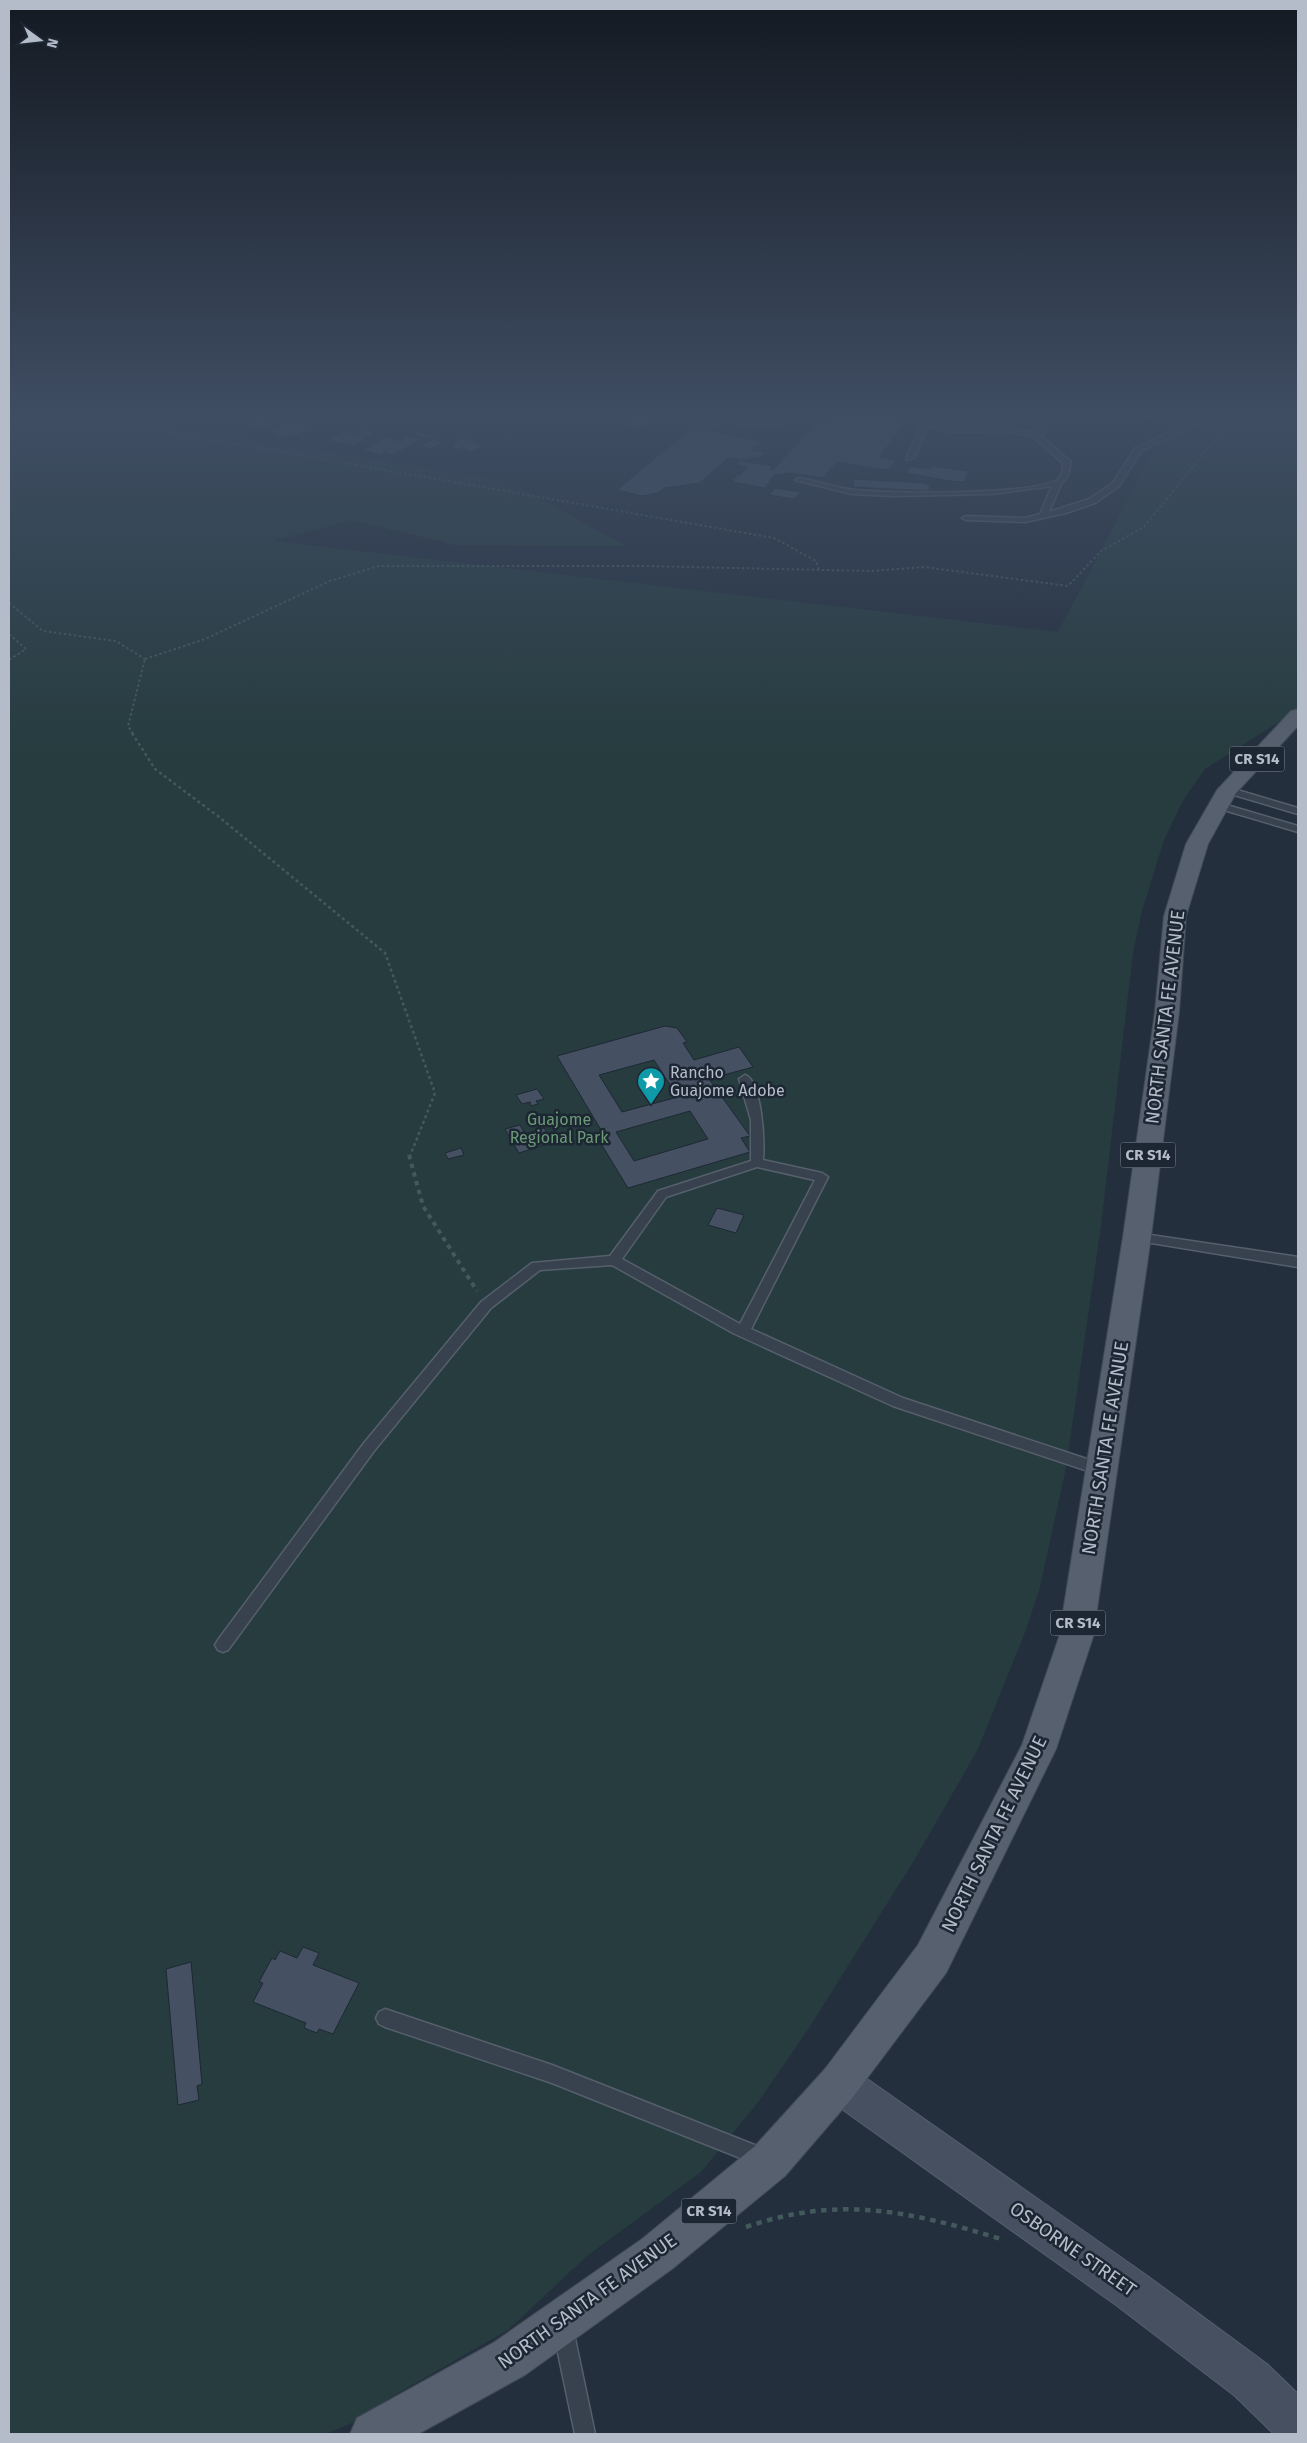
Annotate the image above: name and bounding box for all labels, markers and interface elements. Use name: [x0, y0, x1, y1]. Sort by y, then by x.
north arrow: [15, 15, 65, 65]
text: N: [43, 37, 61, 50]
road number: CR S14: [1230, 746, 1284, 772]
street label: NORTH SANTA FE AVENUE: [1140, 909, 1190, 1125]
place label: Rancho Guajome Adobe: [670, 1063, 785, 1100]
place icon: Rancho Guajome Adobe: [636, 1066, 666, 1105]
park label: Guajome Regional Park: [510, 1110, 609, 1147]
road number: CR S14: [1120, 1142, 1176, 1168]
street label: NORTH SANTA FE AVENUE: [1077, 1340, 1133, 1556]
road number: CR S14: [1050, 1610, 1106, 1636]
street label: NORTH SANTA FE AVENUE: [936, 1732, 1052, 1936]
street label: OSBORNE STREET: [1005, 2197, 1141, 2301]
road number: CR S14: [682, 2198, 736, 2224]
street label: NORTH SANTA FE AVENUE: [493, 2228, 681, 2374]

